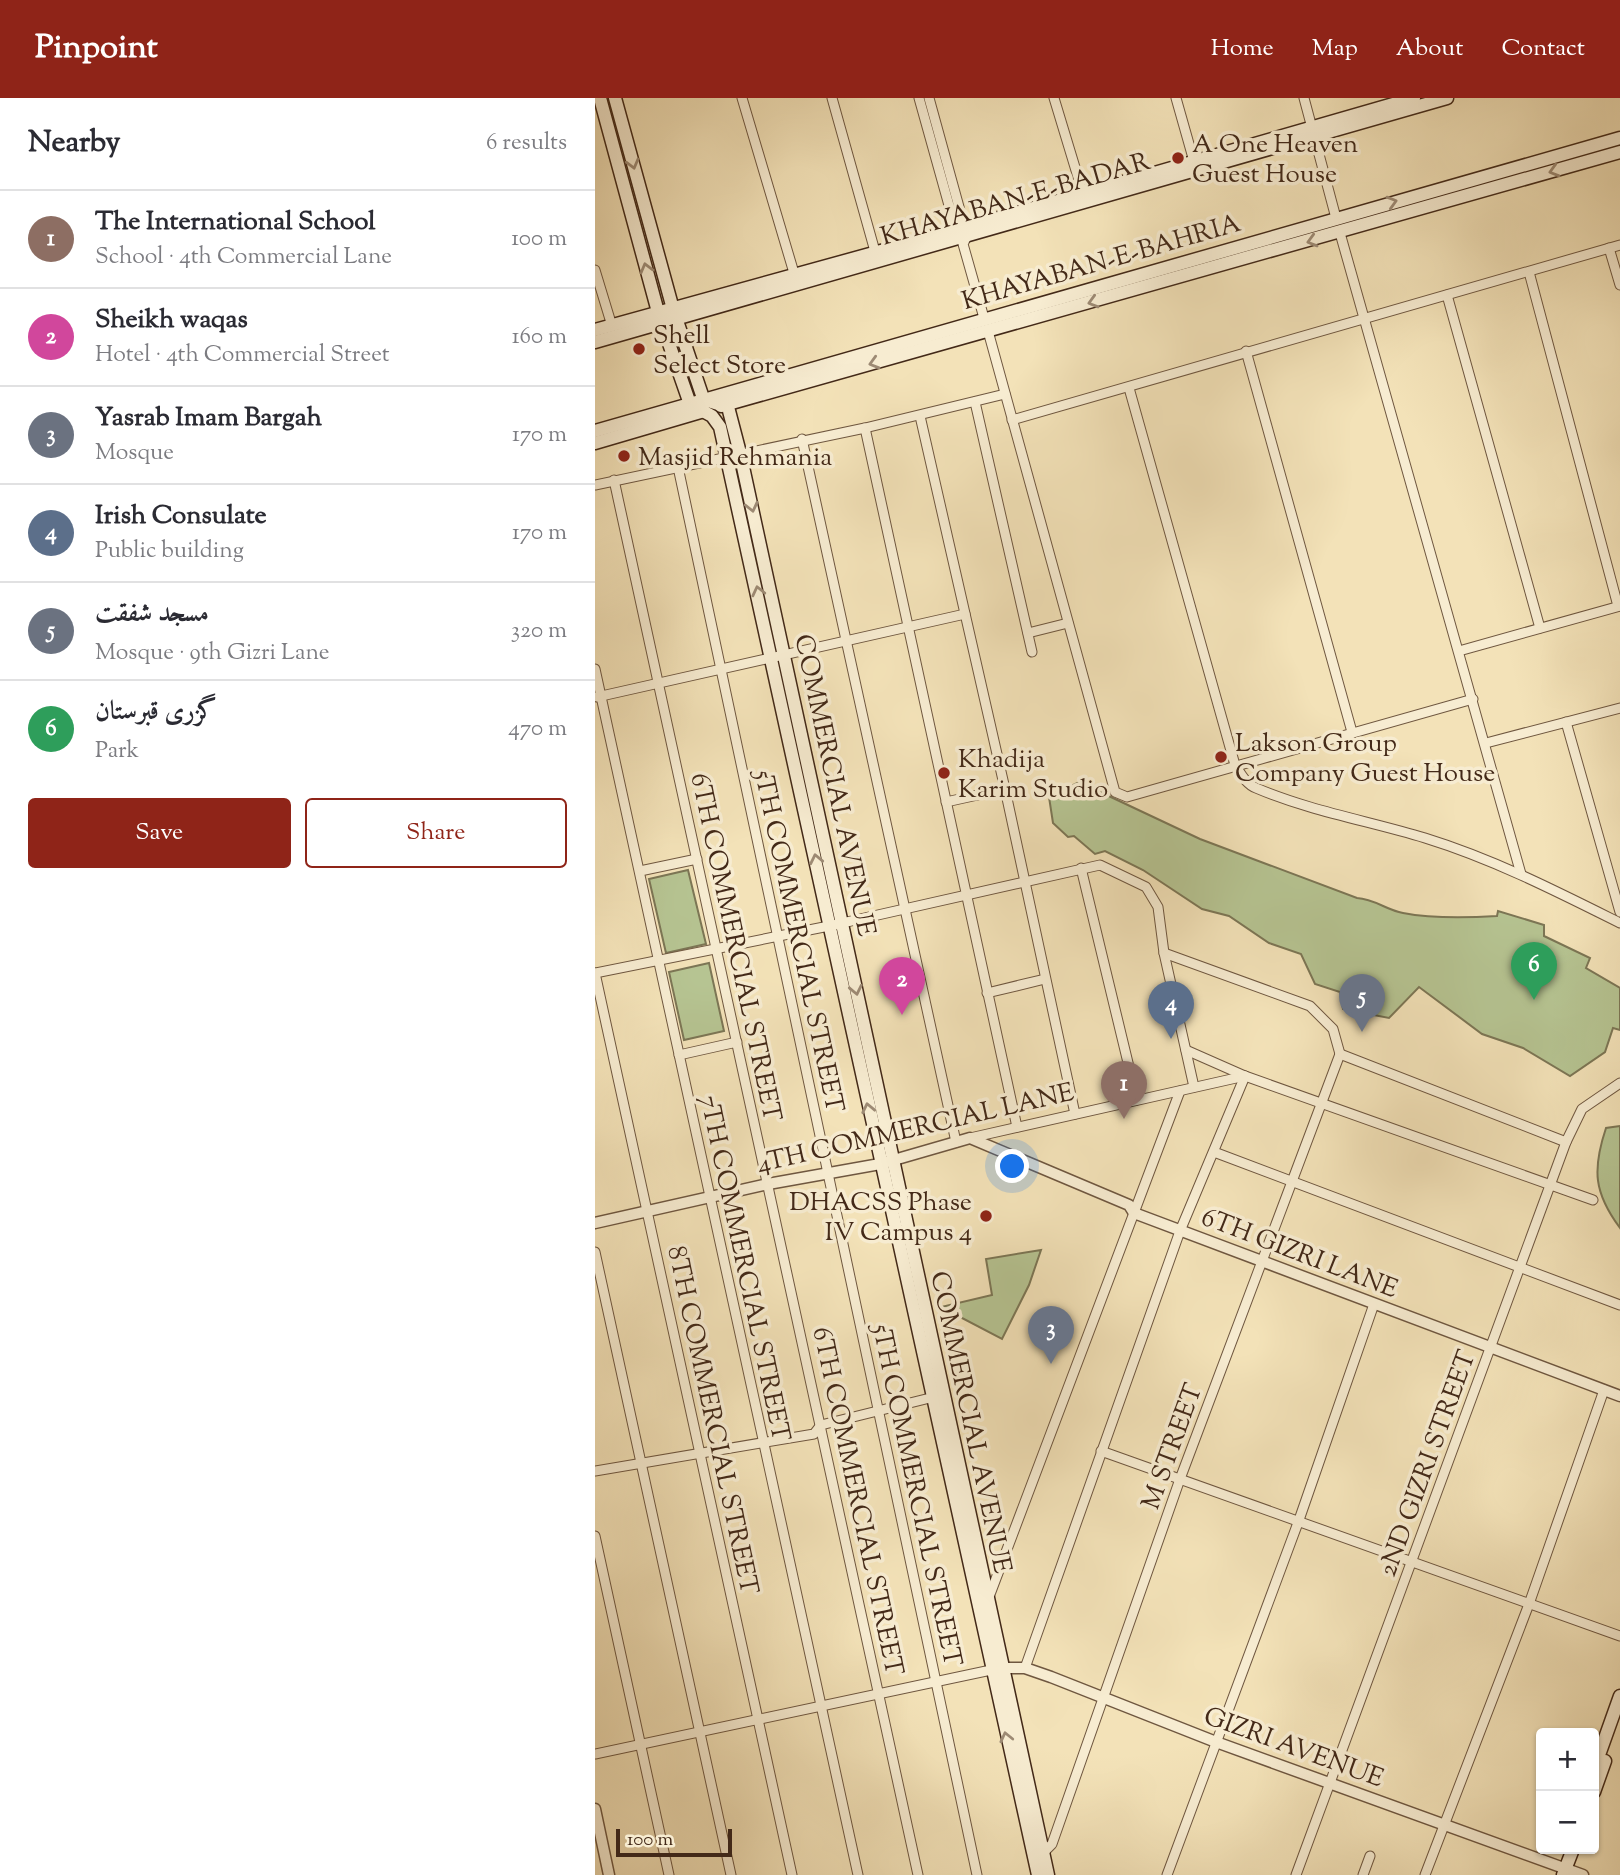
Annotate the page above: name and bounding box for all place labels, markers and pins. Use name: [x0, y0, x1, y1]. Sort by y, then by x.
place label: A One Heaven Guest House: [1192, 127, 1358, 194]
marker: A One Heaven Guest House: [1170, 150, 1186, 166]
place label: Shell Select Store: [653, 318, 786, 385]
marker: Shell Select Store: [631, 341, 647, 357]
place label: Masjid Rehmania: [638, 440, 832, 477]
marker: Masjid Rehmania: [616, 448, 632, 464]
place label: Lakson Group Company Guest House: [1235, 726, 1495, 793]
place label: Khadija Karim Studio: [958, 742, 1108, 809]
marker: Lakson Group Company Guest House: [1213, 749, 1229, 765]
marker: Khadija Karim Studio: [936, 765, 952, 781]
pin: 6: [1511, 942, 1557, 1000]
pin: 2: [879, 957, 925, 1015]
pin: 5: [1339, 974, 1385, 1032]
pin: 4: [1148, 981, 1194, 1039]
pin: 1: [1101, 1061, 1147, 1119]
place label: DHACSS Phase IV Campus 4: [789, 1185, 972, 1252]
marker: DHACSS Phase IV Campus 4: [978, 1208, 994, 1224]
pin: 3: [1028, 1306, 1074, 1364]

